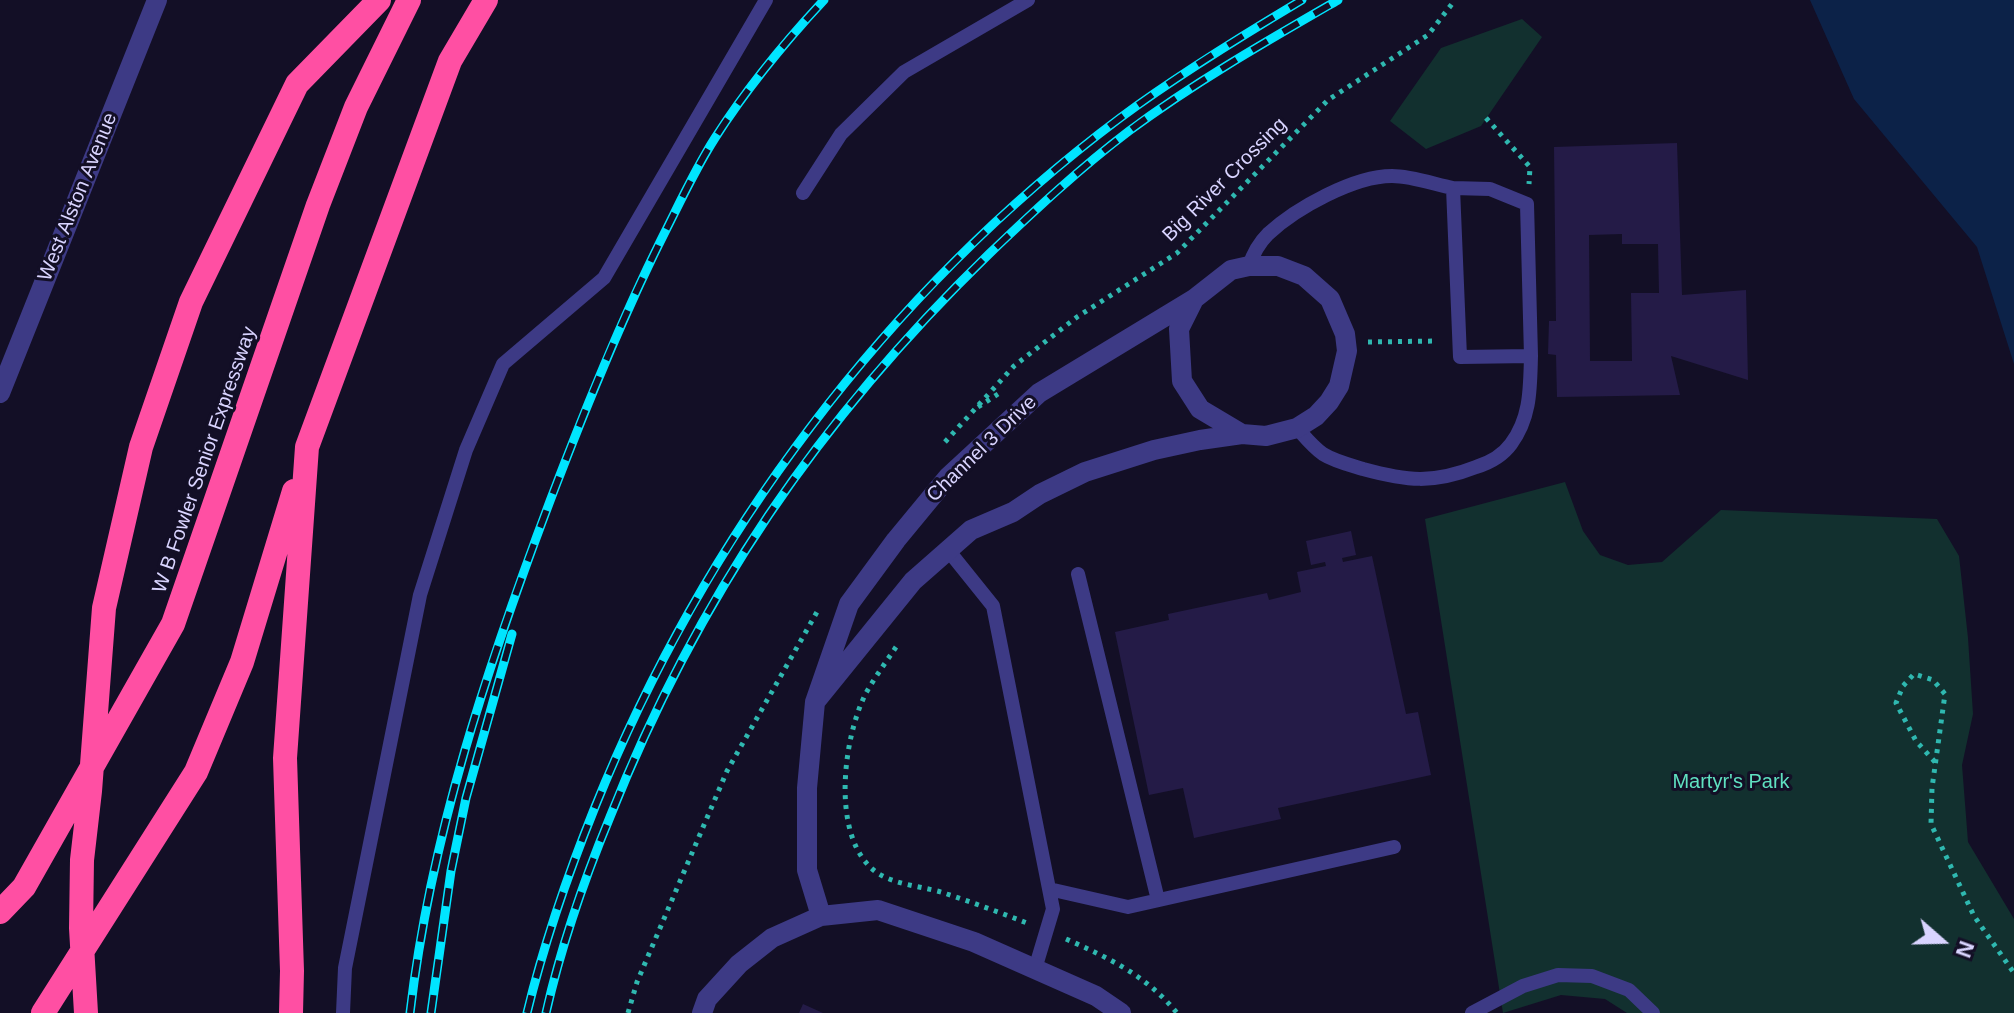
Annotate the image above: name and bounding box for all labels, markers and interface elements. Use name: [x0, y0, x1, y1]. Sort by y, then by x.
street label: West Alston Avenue: [33, 109, 123, 285]
street label: Big River Crossing: [1158, 113, 1292, 247]
street label: W B Fowler Senior Expressway: [148, 324, 262, 596]
street label: Channel 3 Drive: [922, 391, 1042, 507]
park label: Martyr's Park: [1672, 770, 1790, 794]
north arrow: [1902, 901, 1982, 981]
text: N: [1951, 938, 1979, 961]

